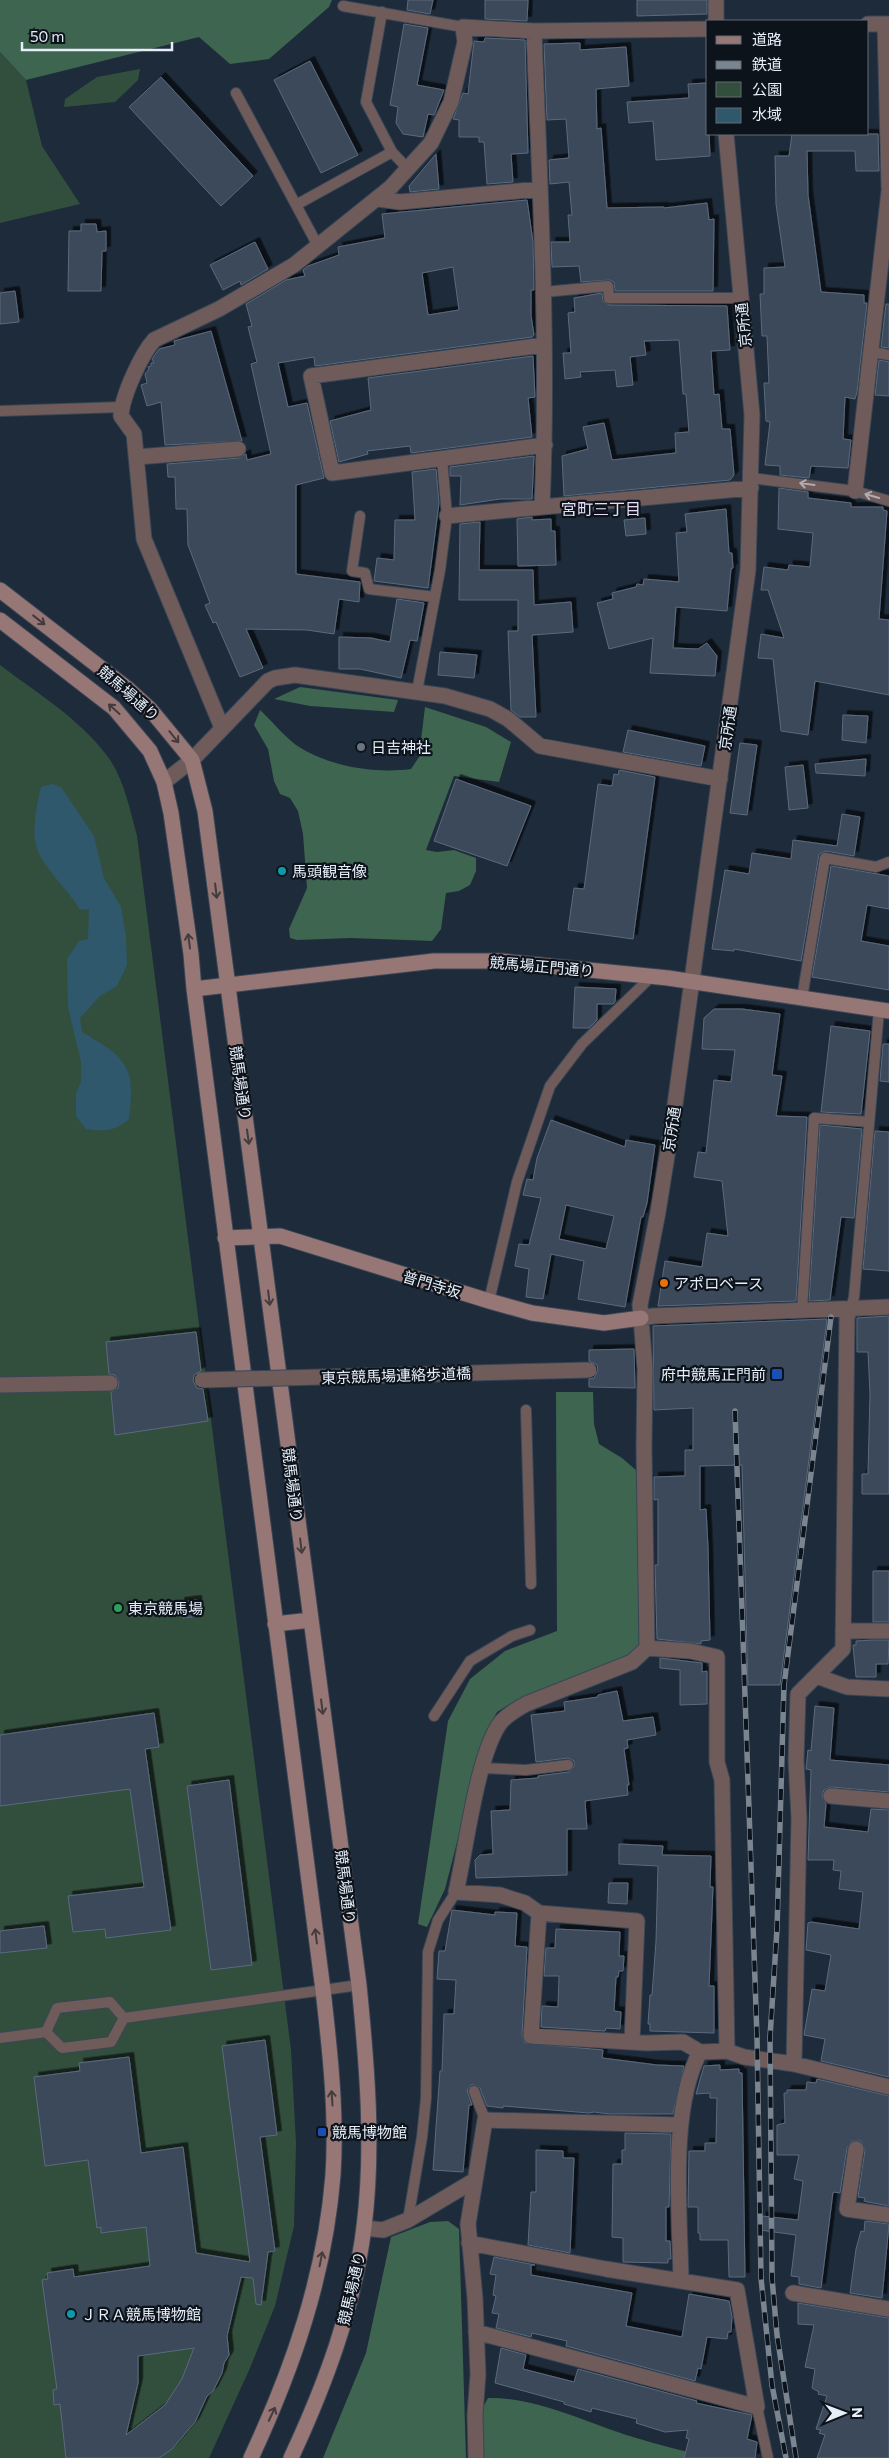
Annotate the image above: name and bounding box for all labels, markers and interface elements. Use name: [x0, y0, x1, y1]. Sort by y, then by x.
scale bar: [22, 20, 172, 52]
legend: [706, 20, 869, 135]
text: 50 m: [30, 27, 64, 45]
text: 道路: [752, 30, 782, 48]
text: 鉄道: [752, 55, 782, 73]
text: 公園: [752, 80, 782, 98]
text: 水域: [752, 105, 782, 123]
street label: 京所通: [732, 302, 754, 348]
one-way arrow: [799, 479, 815, 489]
one-way arrow: [864, 490, 880, 500]
district label: 宮町三丁目: [561, 499, 641, 518]
one-way arrow: [32, 614, 45, 625]
street label: 競馬場通り: [95, 662, 163, 724]
one-way arrow: [108, 703, 121, 715]
street label: 京所通: [715, 704, 739, 752]
one-way arrow: [169, 730, 180, 743]
place label: 日吉神社: [371, 738, 431, 756]
marker: 日吉神社: [355, 741, 367, 753]
place label: 馬頭観音像: [292, 862, 367, 880]
marker: 馬頭観音像: [276, 865, 288, 877]
one-way arrow: [211, 883, 221, 899]
one-way arrow: [184, 933, 194, 949]
street label: 競馬場正門通り: [489, 952, 595, 980]
street label: 競馬場通り: [227, 1045, 255, 1121]
street label: 京所通: [659, 1105, 683, 1153]
one-way arrow: [243, 1129, 253, 1145]
street label: 普門寺坂: [401, 1267, 463, 1301]
place label: アポロベース: [674, 1274, 763, 1292]
marker: アポロベース: [658, 1277, 670, 1289]
one-way arrow: [264, 1290, 274, 1306]
street label: 東京競馬場連絡歩道橋: [321, 1363, 471, 1387]
place label: 府中競馬正門前: [661, 1365, 766, 1383]
marker: 府中競馬正門前: [770, 1367, 784, 1381]
street label: 競馬場通り: [279, 1447, 307, 1523]
one-way arrow: [297, 1538, 307, 1554]
place label: 東京競馬場: [128, 1599, 203, 1617]
marker: 東京競馬場: [112, 1602, 124, 1614]
one-way arrow: [318, 1699, 328, 1715]
street label: 競馬場通り: [332, 1849, 360, 1925]
one-way arrow: [310, 1929, 320, 1945]
one-way arrow: [328, 2090, 337, 2106]
place label: 競馬博物館: [332, 2123, 407, 2141]
marker: 競馬博物館: [316, 2126, 328, 2138]
street label: 競馬場通り: [334, 2249, 368, 2327]
one-way arrow: [316, 2252, 326, 2268]
place label: ＪＲＡ競馬博物館: [81, 2305, 201, 2323]
marker: ＪＲＡ競馬博物館: [65, 2308, 77, 2320]
north arrow: [819, 2388, 869, 2438]
one-way arrow: [267, 2407, 277, 2422]
text: N: [849, 2407, 866, 2418]

